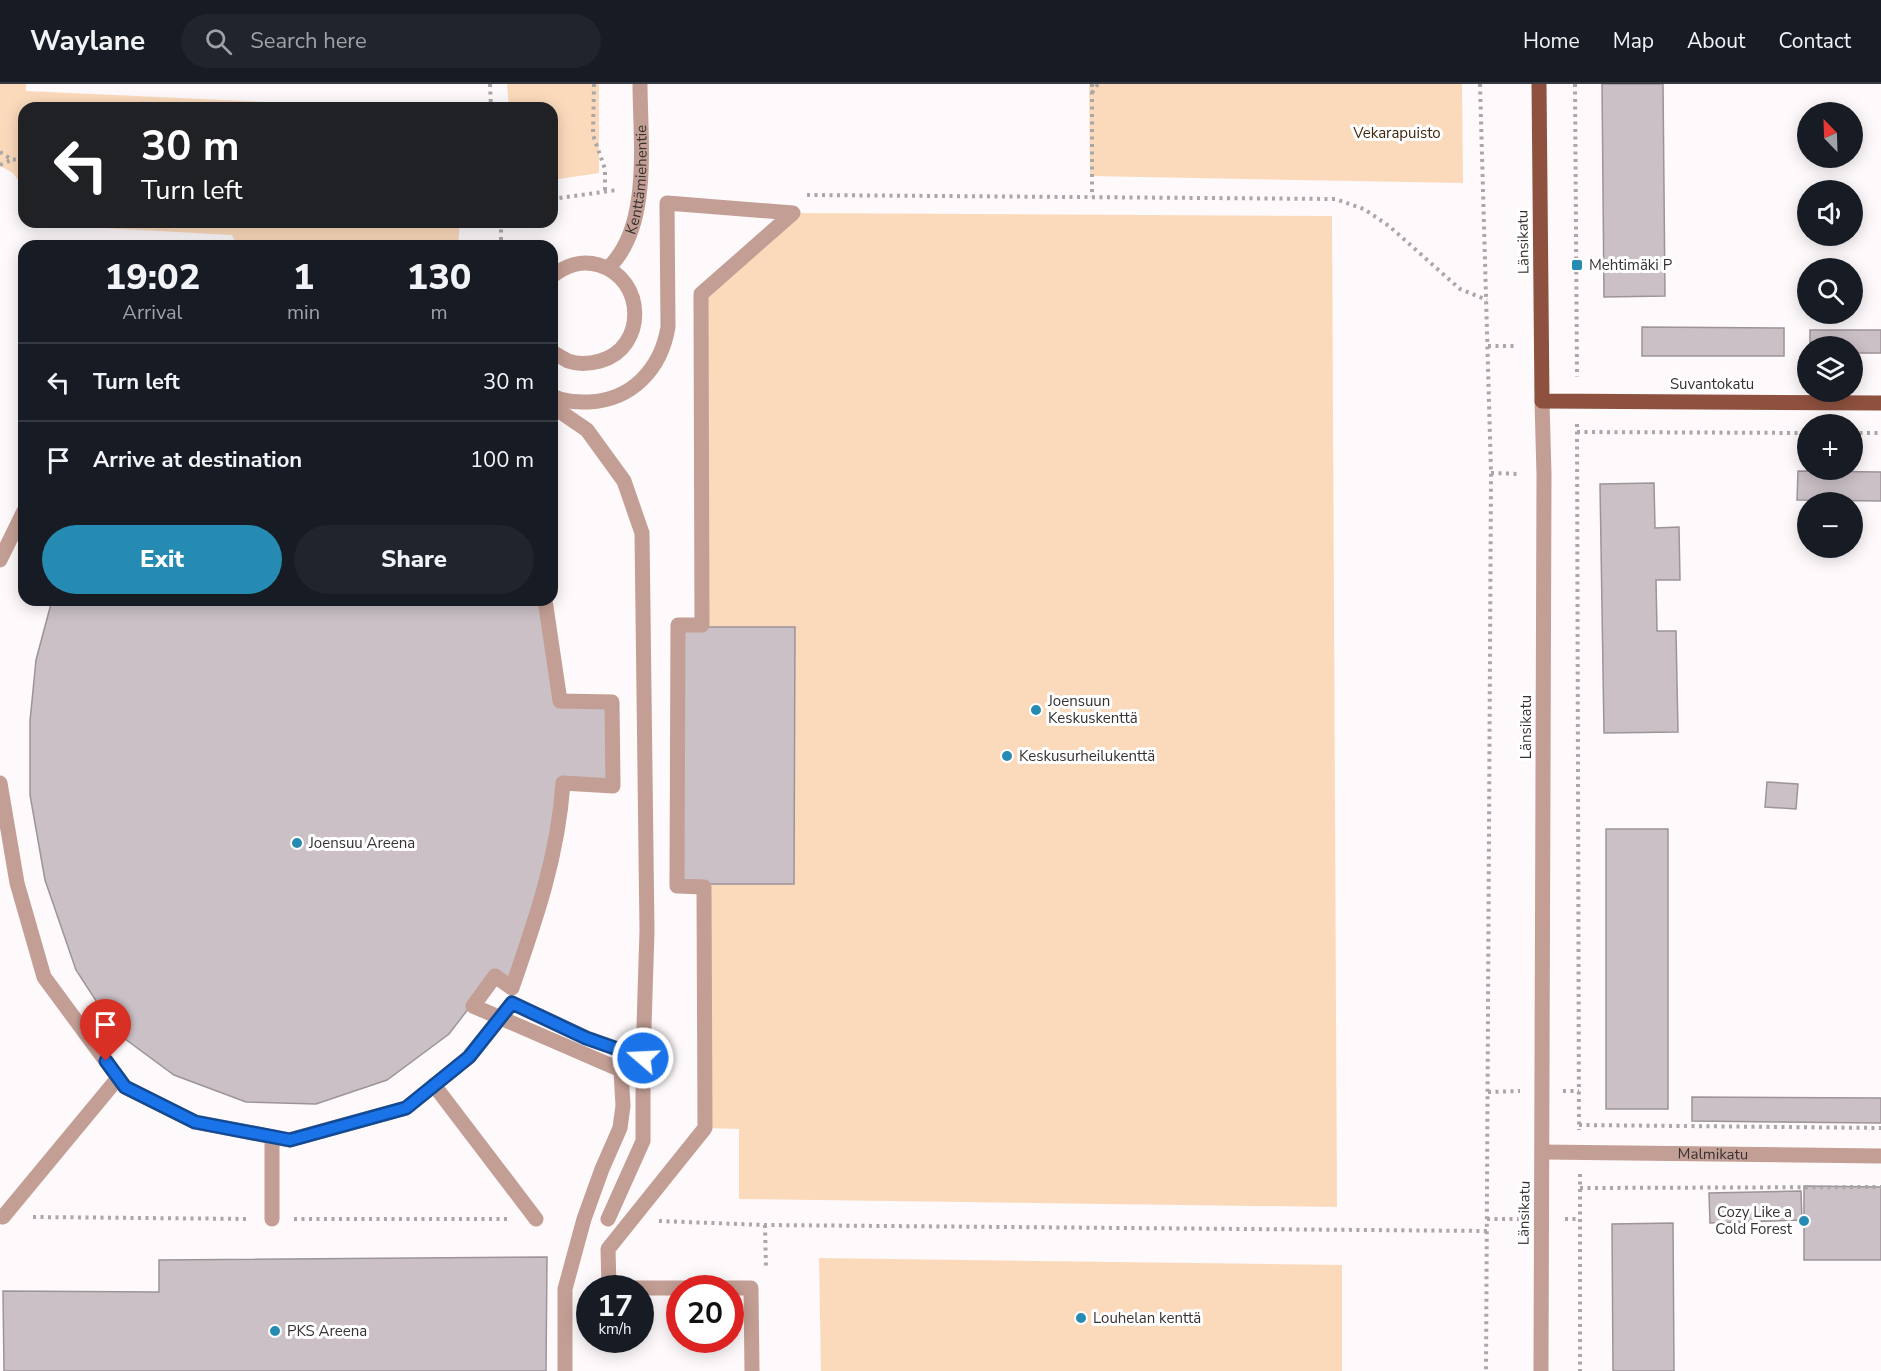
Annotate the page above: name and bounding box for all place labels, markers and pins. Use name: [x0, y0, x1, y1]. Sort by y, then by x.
place label: Mehtimäki P: [1589, 255, 1673, 275]
marker: Mehtimäki P: [1570, 258, 1584, 272]
place label: Joensuun Keskuskenttä: [1047, 691, 1138, 728]
marker: Joensuun Keskuskenttä: [1029, 703, 1043, 717]
place label: Keskusurheilukenttä: [1019, 746, 1155, 766]
marker: Keskusurheilukenttä: [1000, 749, 1014, 763]
place label: Joensuu Areena: [308, 833, 415, 853]
marker: Joensuu Areena: [290, 836, 304, 850]
pin: [80, 999, 131, 1061]
place label: Cozy Like a Cold Forest: [1715, 1202, 1793, 1239]
marker: Cozy Like a Cold Forest: [1797, 1214, 1811, 1228]
place label: Louhelan kenttä: [1093, 1308, 1201, 1328]
marker: Louhelan kenttä: [1074, 1311, 1088, 1325]
place label: PKS Areena: [287, 1321, 367, 1341]
marker: PKS Areena: [268, 1324, 282, 1338]

